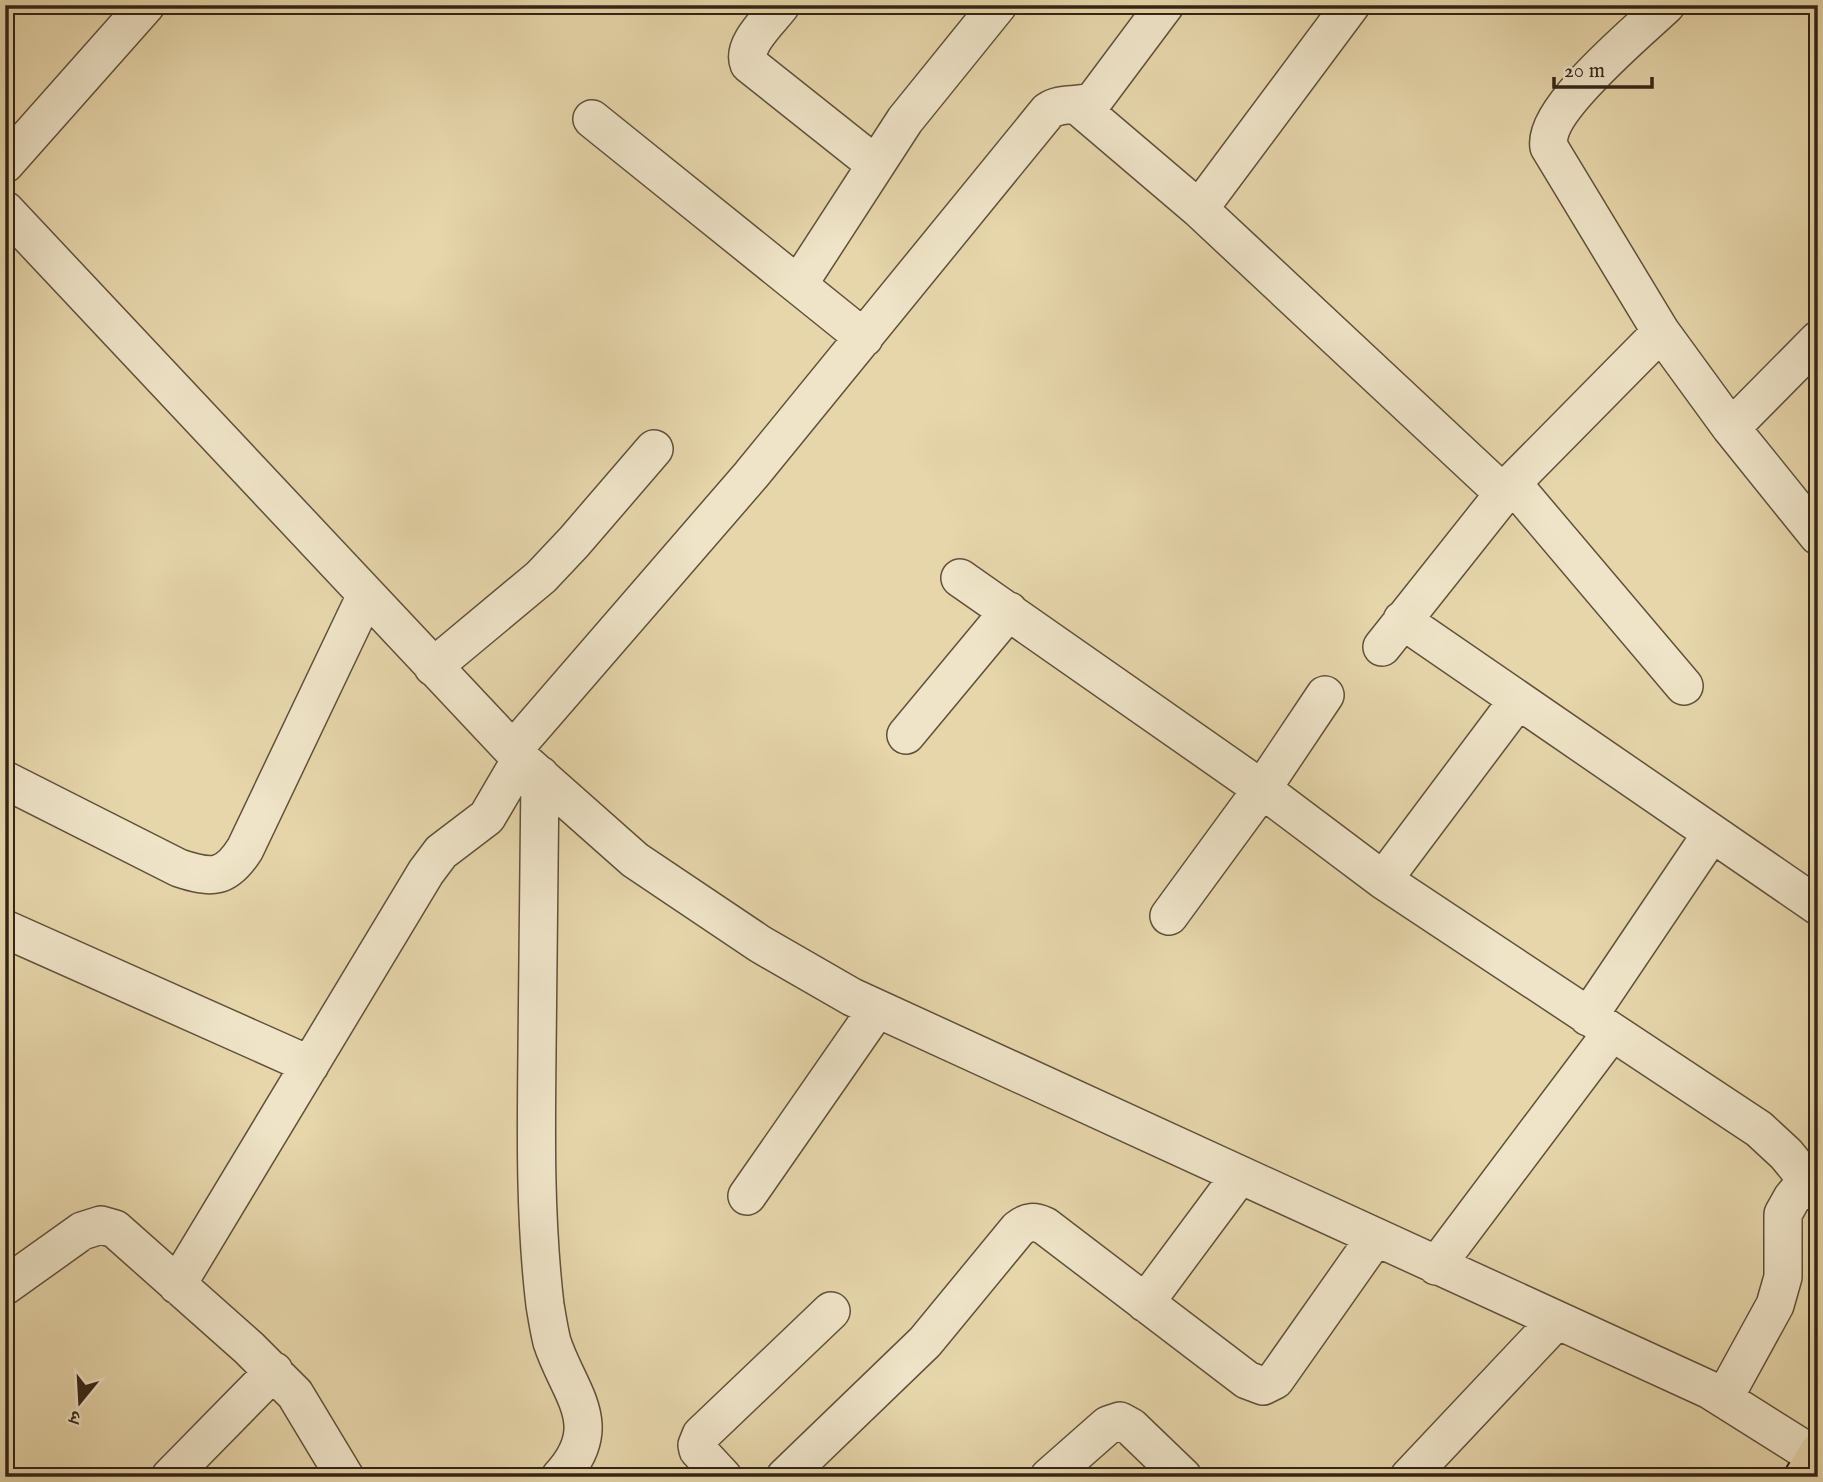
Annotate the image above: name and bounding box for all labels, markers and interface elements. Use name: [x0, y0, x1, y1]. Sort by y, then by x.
scale bar: [1554, 46, 1652, 90]
text: 20 m: [1564, 58, 1605, 85]
north arrow: [46, 1366, 116, 1436]
text: उ: [66, 1403, 86, 1430]

